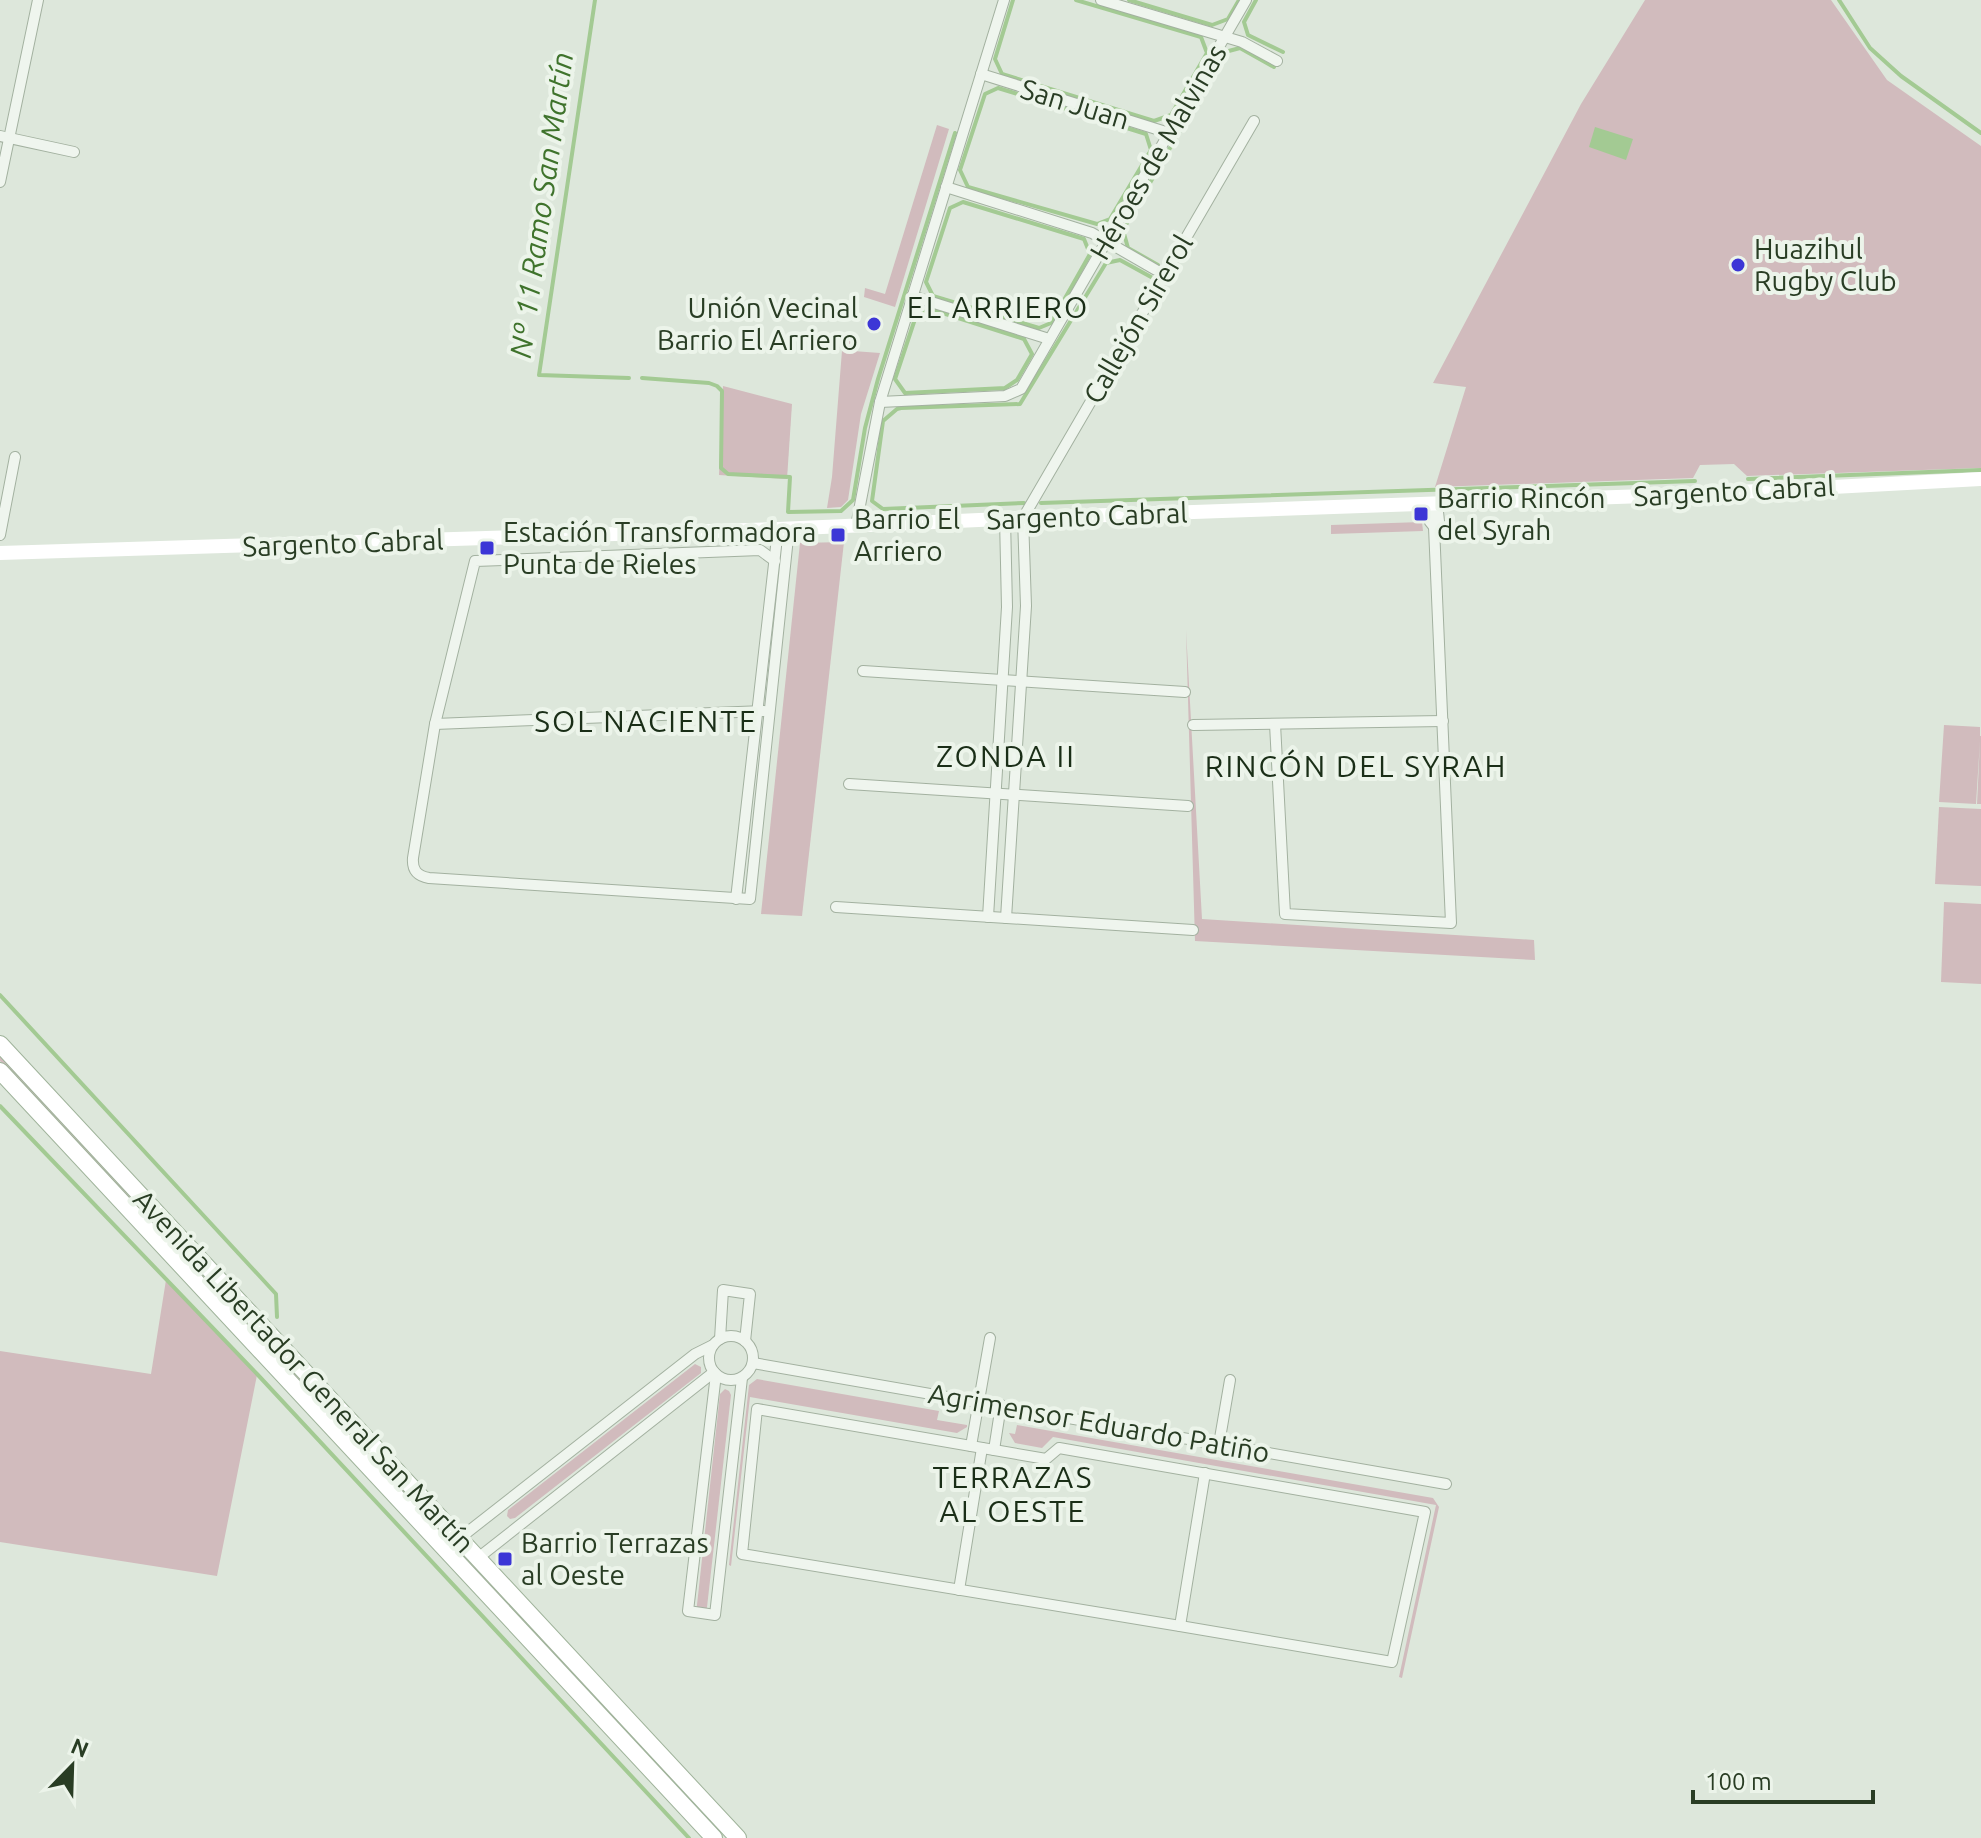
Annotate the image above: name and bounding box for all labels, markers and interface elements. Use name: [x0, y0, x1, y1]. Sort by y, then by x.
street label: Héroes de Malvinas: [1083, 39, 1232, 265]
water label: Nº 11 Ramo San Martín: [503, 50, 579, 360]
street label: San Juan: [1017, 72, 1133, 135]
street label: Callejón Sirerol: [1077, 229, 1198, 408]
place label: Huazihul Rugby Club: [1754, 233, 1897, 296]
marker: Huazihul Rugby Club: [1729, 256, 1747, 274]
district label: EL ARRIERO: [907, 290, 1089, 324]
place label: Unión Vecinal Barrio El Arriero: [657, 292, 858, 355]
marker: Unión Vecinal Barrio El Arriero: [865, 315, 883, 333]
street label: Sargento Cabral: [1633, 470, 1835, 511]
place label: Barrio Rincón del Syrah: [1437, 482, 1606, 545]
street label: Sargento Cabral: [986, 496, 1188, 535]
place label: Barrio El Arriero: [854, 503, 960, 566]
marker: Barrio Rincón del Syrah: [1412, 505, 1430, 523]
place label: Estación Transformadora Punta de Rieles: [503, 516, 816, 579]
street label: Sargento Cabral: [242, 523, 444, 562]
marker: Barrio El Arriero: [829, 526, 847, 544]
marker: Estación Transformadora Punta de Rieles: [478, 539, 496, 557]
district label: SOL NACIENTE: [534, 704, 758, 738]
district label: ZONDA II: [936, 739, 1076, 773]
district label: RINCÓN DEL SYRAH: [1205, 749, 1507, 783]
street label: Avenida Libertador General San Martín: [128, 1183, 481, 1558]
street label: Agrimensor Eduardo Patiño: [926, 1377, 1272, 1468]
district label: TERRAZAS AL OESTE: [933, 1460, 1094, 1528]
place label: Barrio Terrazas al Oeste: [521, 1527, 709, 1590]
marker: Barrio Terrazas al Oeste: [496, 1550, 514, 1568]
north arrow: [32, 1726, 112, 1806]
text: N: [68, 1732, 92, 1762]
scale bar: [1693, 1754, 1873, 1804]
text: 100 m: [1705, 1768, 1772, 1795]

